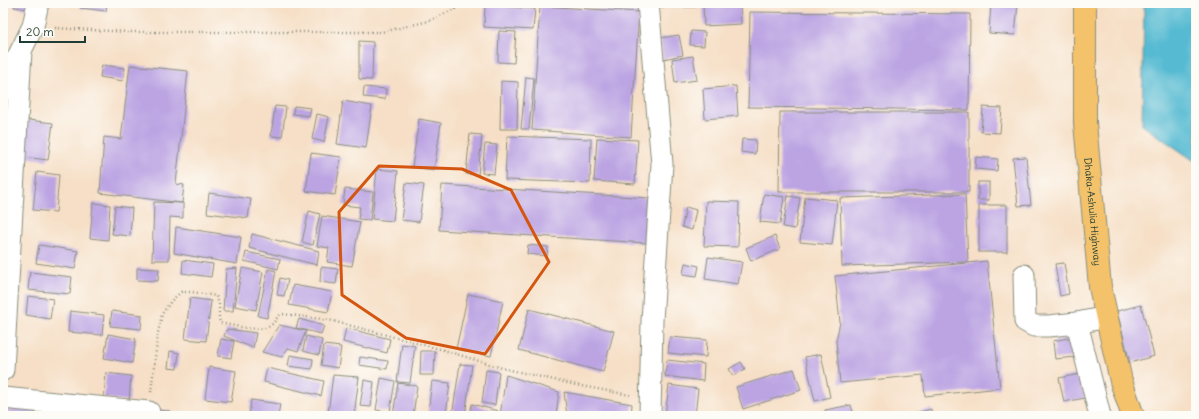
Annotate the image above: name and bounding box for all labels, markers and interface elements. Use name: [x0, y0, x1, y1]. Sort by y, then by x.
scale bar: [20, 18, 85, 44]
text: 20 m: [26, 24, 54, 39]
street label: Dhaka-Ashulia Highway: [1082, 157, 1105, 266]

